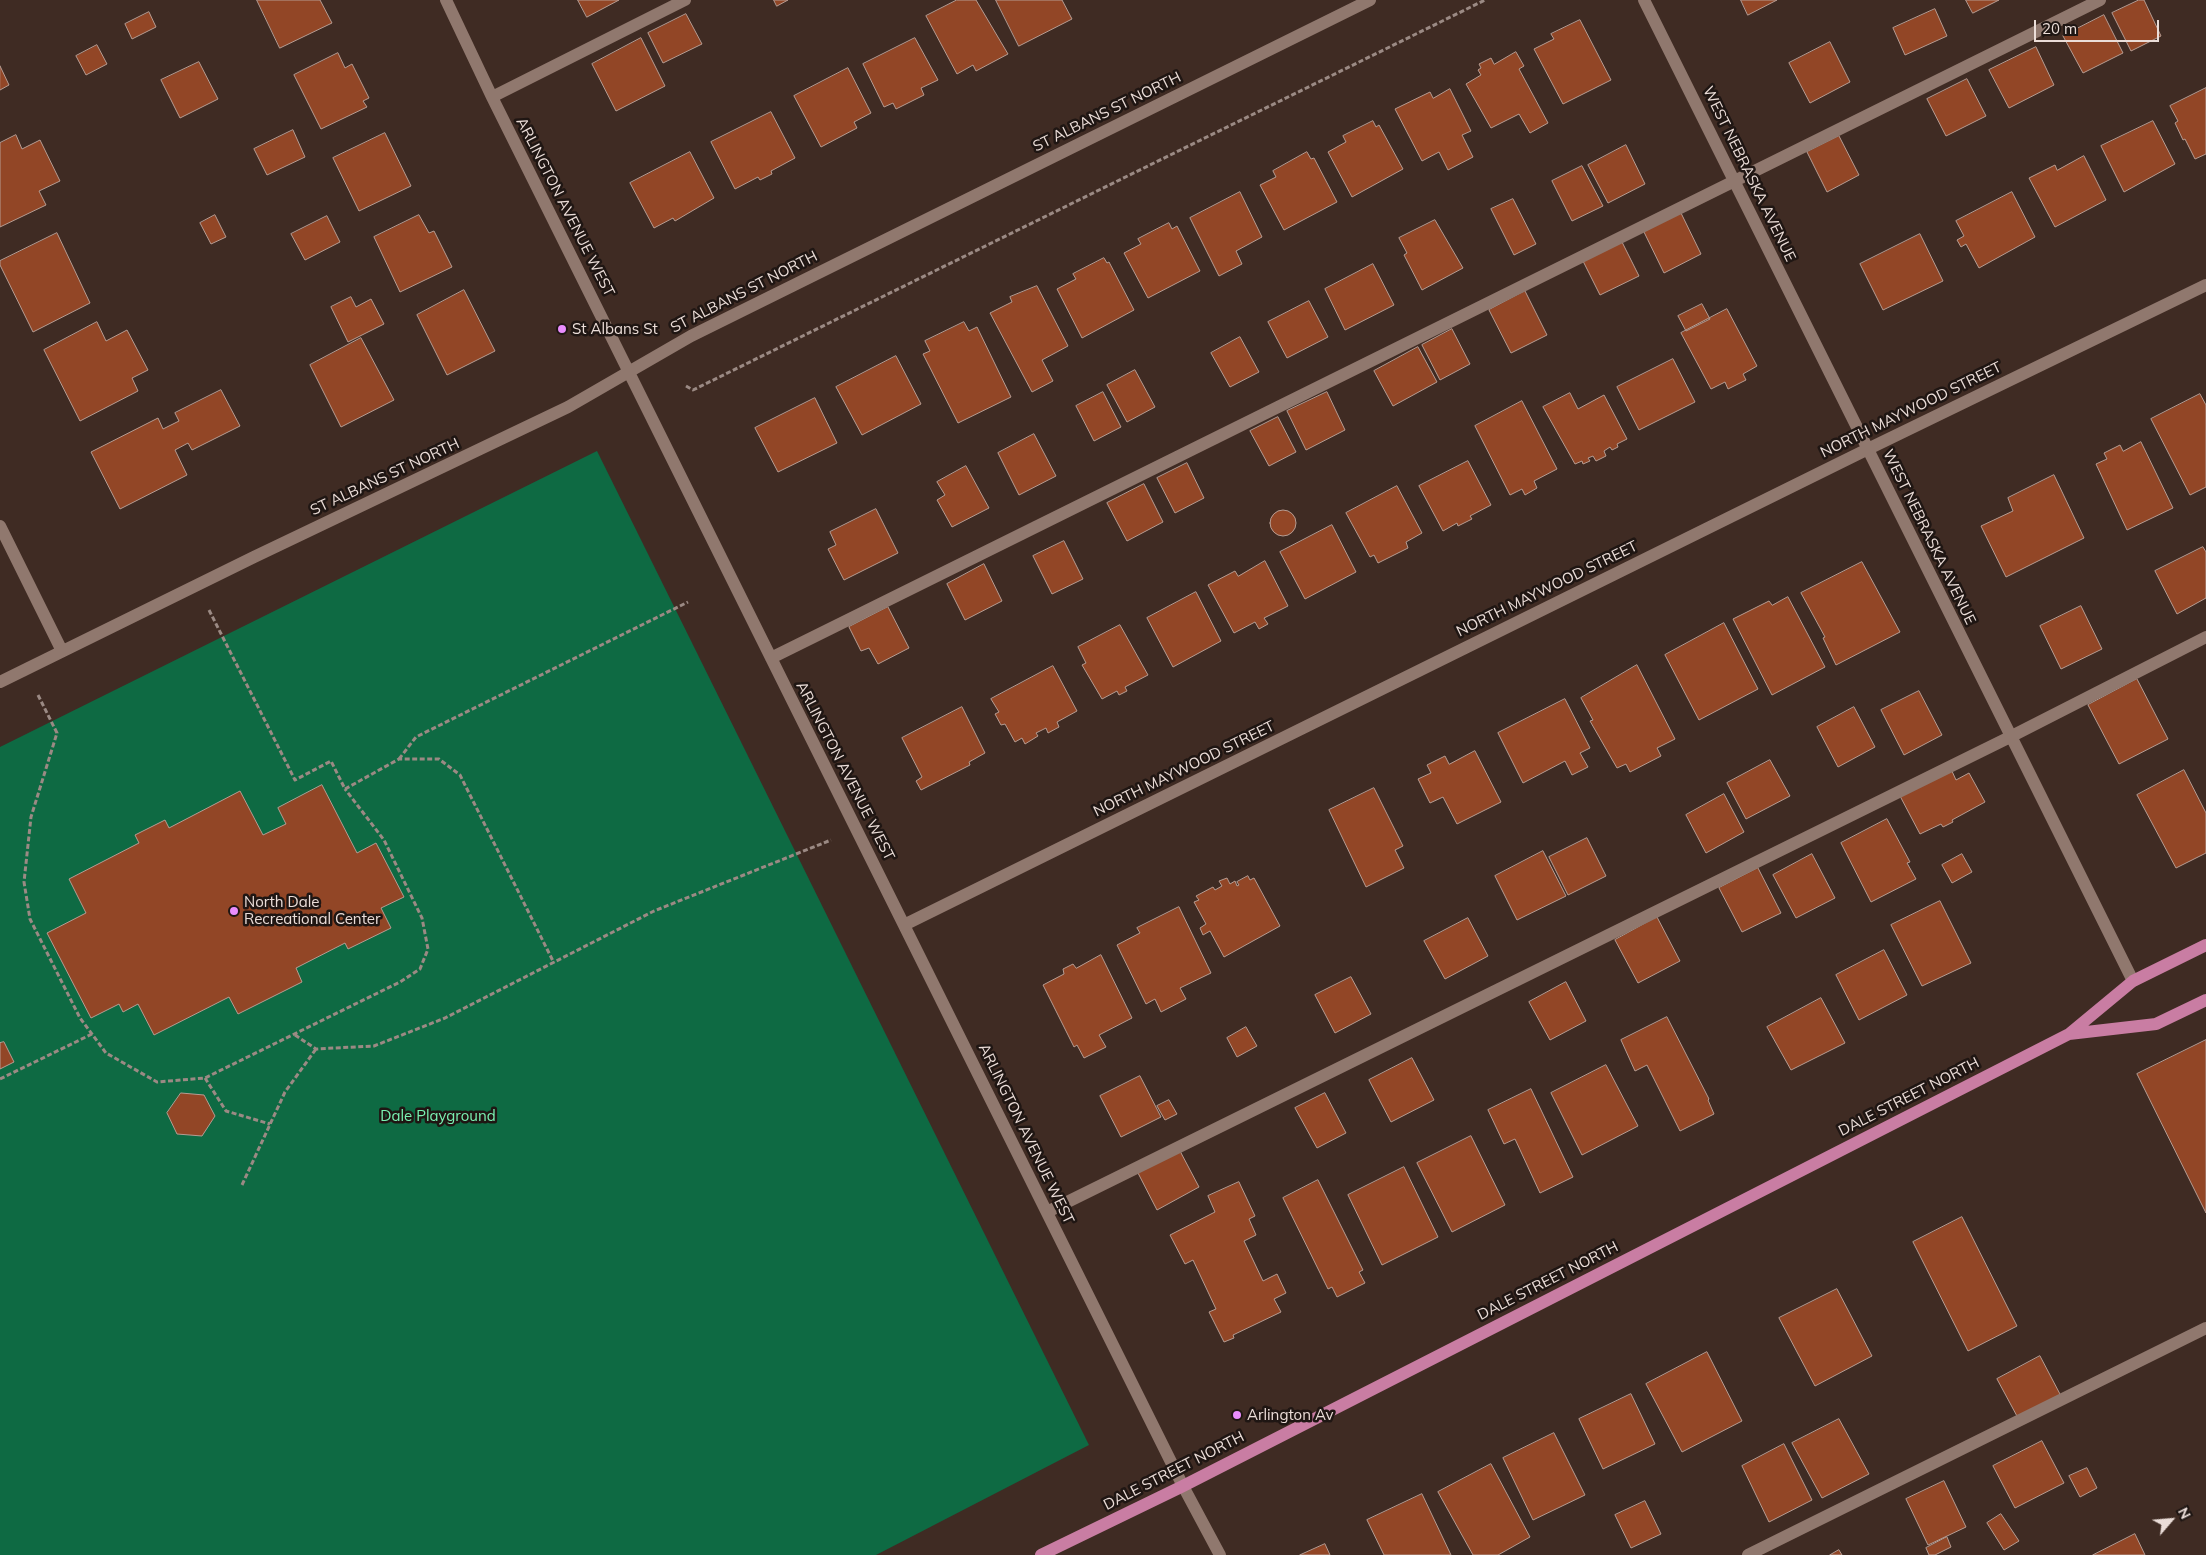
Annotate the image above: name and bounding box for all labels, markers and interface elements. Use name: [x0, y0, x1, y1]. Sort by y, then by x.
scale bar: [2036, 10, 2161, 42]
text: 20 m: [2042, 19, 2077, 38]
street label: ST ALBANS ST NORTH: [1030, 68, 1184, 156]
street label: WEST NEBRASKA AVENUE: [1699, 83, 1799, 265]
street label: ARLINGTON AVENUE WEST: [512, 114, 618, 300]
street label: ST ALBANS ST NORTH: [668, 247, 820, 337]
place label: St Albans St: [572, 320, 658, 338]
marker: St Albans St: [556, 323, 568, 335]
street label: NORTH MAYWOOD STREET: [1818, 358, 2004, 462]
street label: ST ALBANS ST NORTH: [308, 435, 462, 519]
street label: WEST NEBRASKA AVENUE: [1879, 446, 1979, 628]
street label: NORTH MAYWOOD STREET: [1454, 537, 1640, 641]
street label: ARLINGTON AVENUE WEST: [792, 678, 898, 864]
street label: NORTH MAYWOOD STREET: [1091, 717, 1277, 821]
place label: North Dale Recreational Center: [244, 893, 380, 928]
marker: North Dale Recreational Center: [228, 905, 240, 917]
street label: ARLINGTON AVENUE WEST: [974, 1041, 1078, 1227]
street label: DALE STREET NORTH: [1836, 1054, 1982, 1140]
park label: Dale Playground: [380, 1107, 496, 1125]
street label: DALE STREET NORTH: [1475, 1238, 1621, 1324]
place label: Arlington Av: [1247, 1406, 1333, 1424]
marker: Arlington Av: [1231, 1409, 1243, 1421]
street label: DALE STREET NORTH: [1101, 1428, 1247, 1514]
north arrow: [2146, 1495, 2196, 1545]
text: N: [2174, 1504, 2195, 1522]

